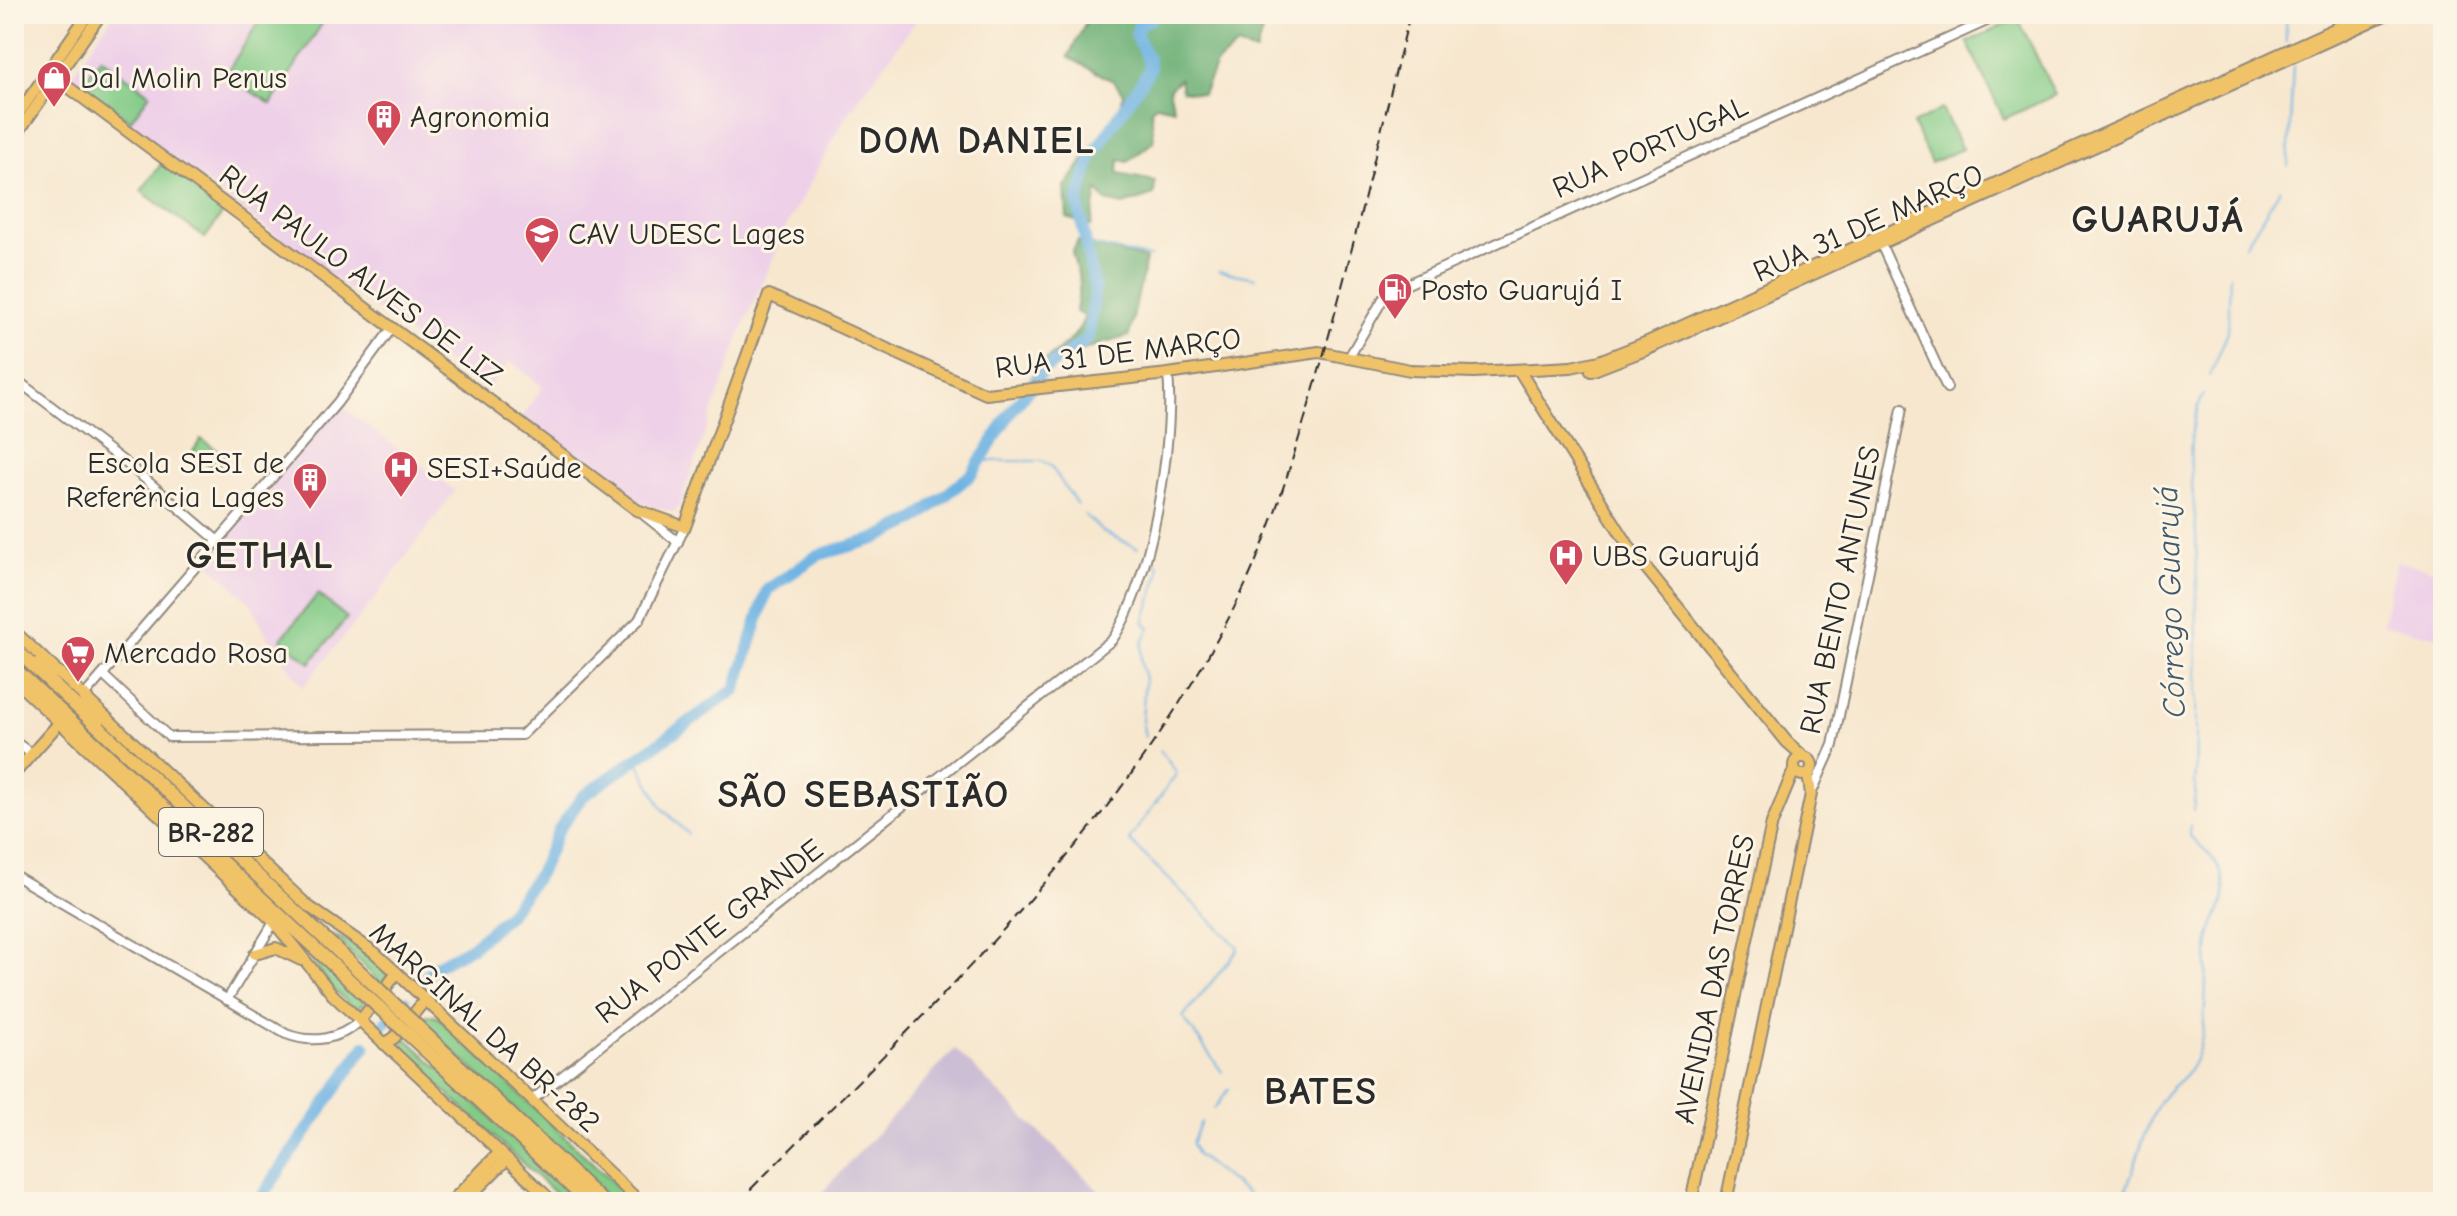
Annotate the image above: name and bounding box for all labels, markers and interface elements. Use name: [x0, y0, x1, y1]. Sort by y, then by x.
shop icon: Dal Molin Penus: [35, 59, 73, 109]
place label: Dal Molin Penus: [80, 61, 287, 96]
street label: RUA PORTUGAL: [1547, 89, 1753, 206]
building icon: Agronomia: [365, 98, 403, 148]
place label: Agronomia: [410, 100, 550, 135]
district label: DOM DANIEL: [858, 119, 1096, 163]
street label: RUA 31 DE MARÇO: [1748, 157, 1989, 290]
street label: RUA PAULO ALVES DE LIZ: [212, 158, 509, 393]
district label: GUARUJÁ: [2071, 197, 2245, 242]
school or university icon: CAV UDESC Lages: [523, 215, 561, 265]
place label: CAV UDESC Lages: [568, 217, 805, 252]
fuel station icon: Posto Guarujá I: [1376, 271, 1414, 321]
place label: Posto Guarujá I: [1421, 273, 1622, 308]
street label: RUA 31 DE MARÇO: [993, 321, 1243, 386]
street label: RUA BENTO ANTUNES: [1793, 443, 1888, 737]
place label: Escola SESI de Referência Lages: [66, 446, 284, 515]
hospital icon: SESI+Saúde: [382, 449, 420, 499]
place label: SESI+Saúde: [427, 451, 582, 486]
building icon: Escola SESI de Referência Lages: [291, 461, 329, 511]
water label: Córrego Guarujá: [2148, 486, 2193, 718]
district label: GETHAL: [186, 534, 334, 578]
hospital icon: UBS Guarujá: [1547, 537, 1585, 587]
place label: UBS Guarujá: [1592, 539, 1760, 574]
supermarket icon: Mercado Rosa: [59, 634, 97, 684]
place label: Mercado Rosa: [104, 636, 288, 671]
district label: SÃO SEBASTIÃO: [718, 772, 1010, 817]
road number: BR-282: [159, 808, 263, 856]
street label: AVENIDA DAS TORRES: [1667, 831, 1762, 1127]
street label: RUA PONTE GRANDE: [589, 832, 830, 1031]
street label: MARGINAL DA BR-282: [362, 915, 607, 1140]
district label: BATES: [1264, 1070, 1378, 1114]

